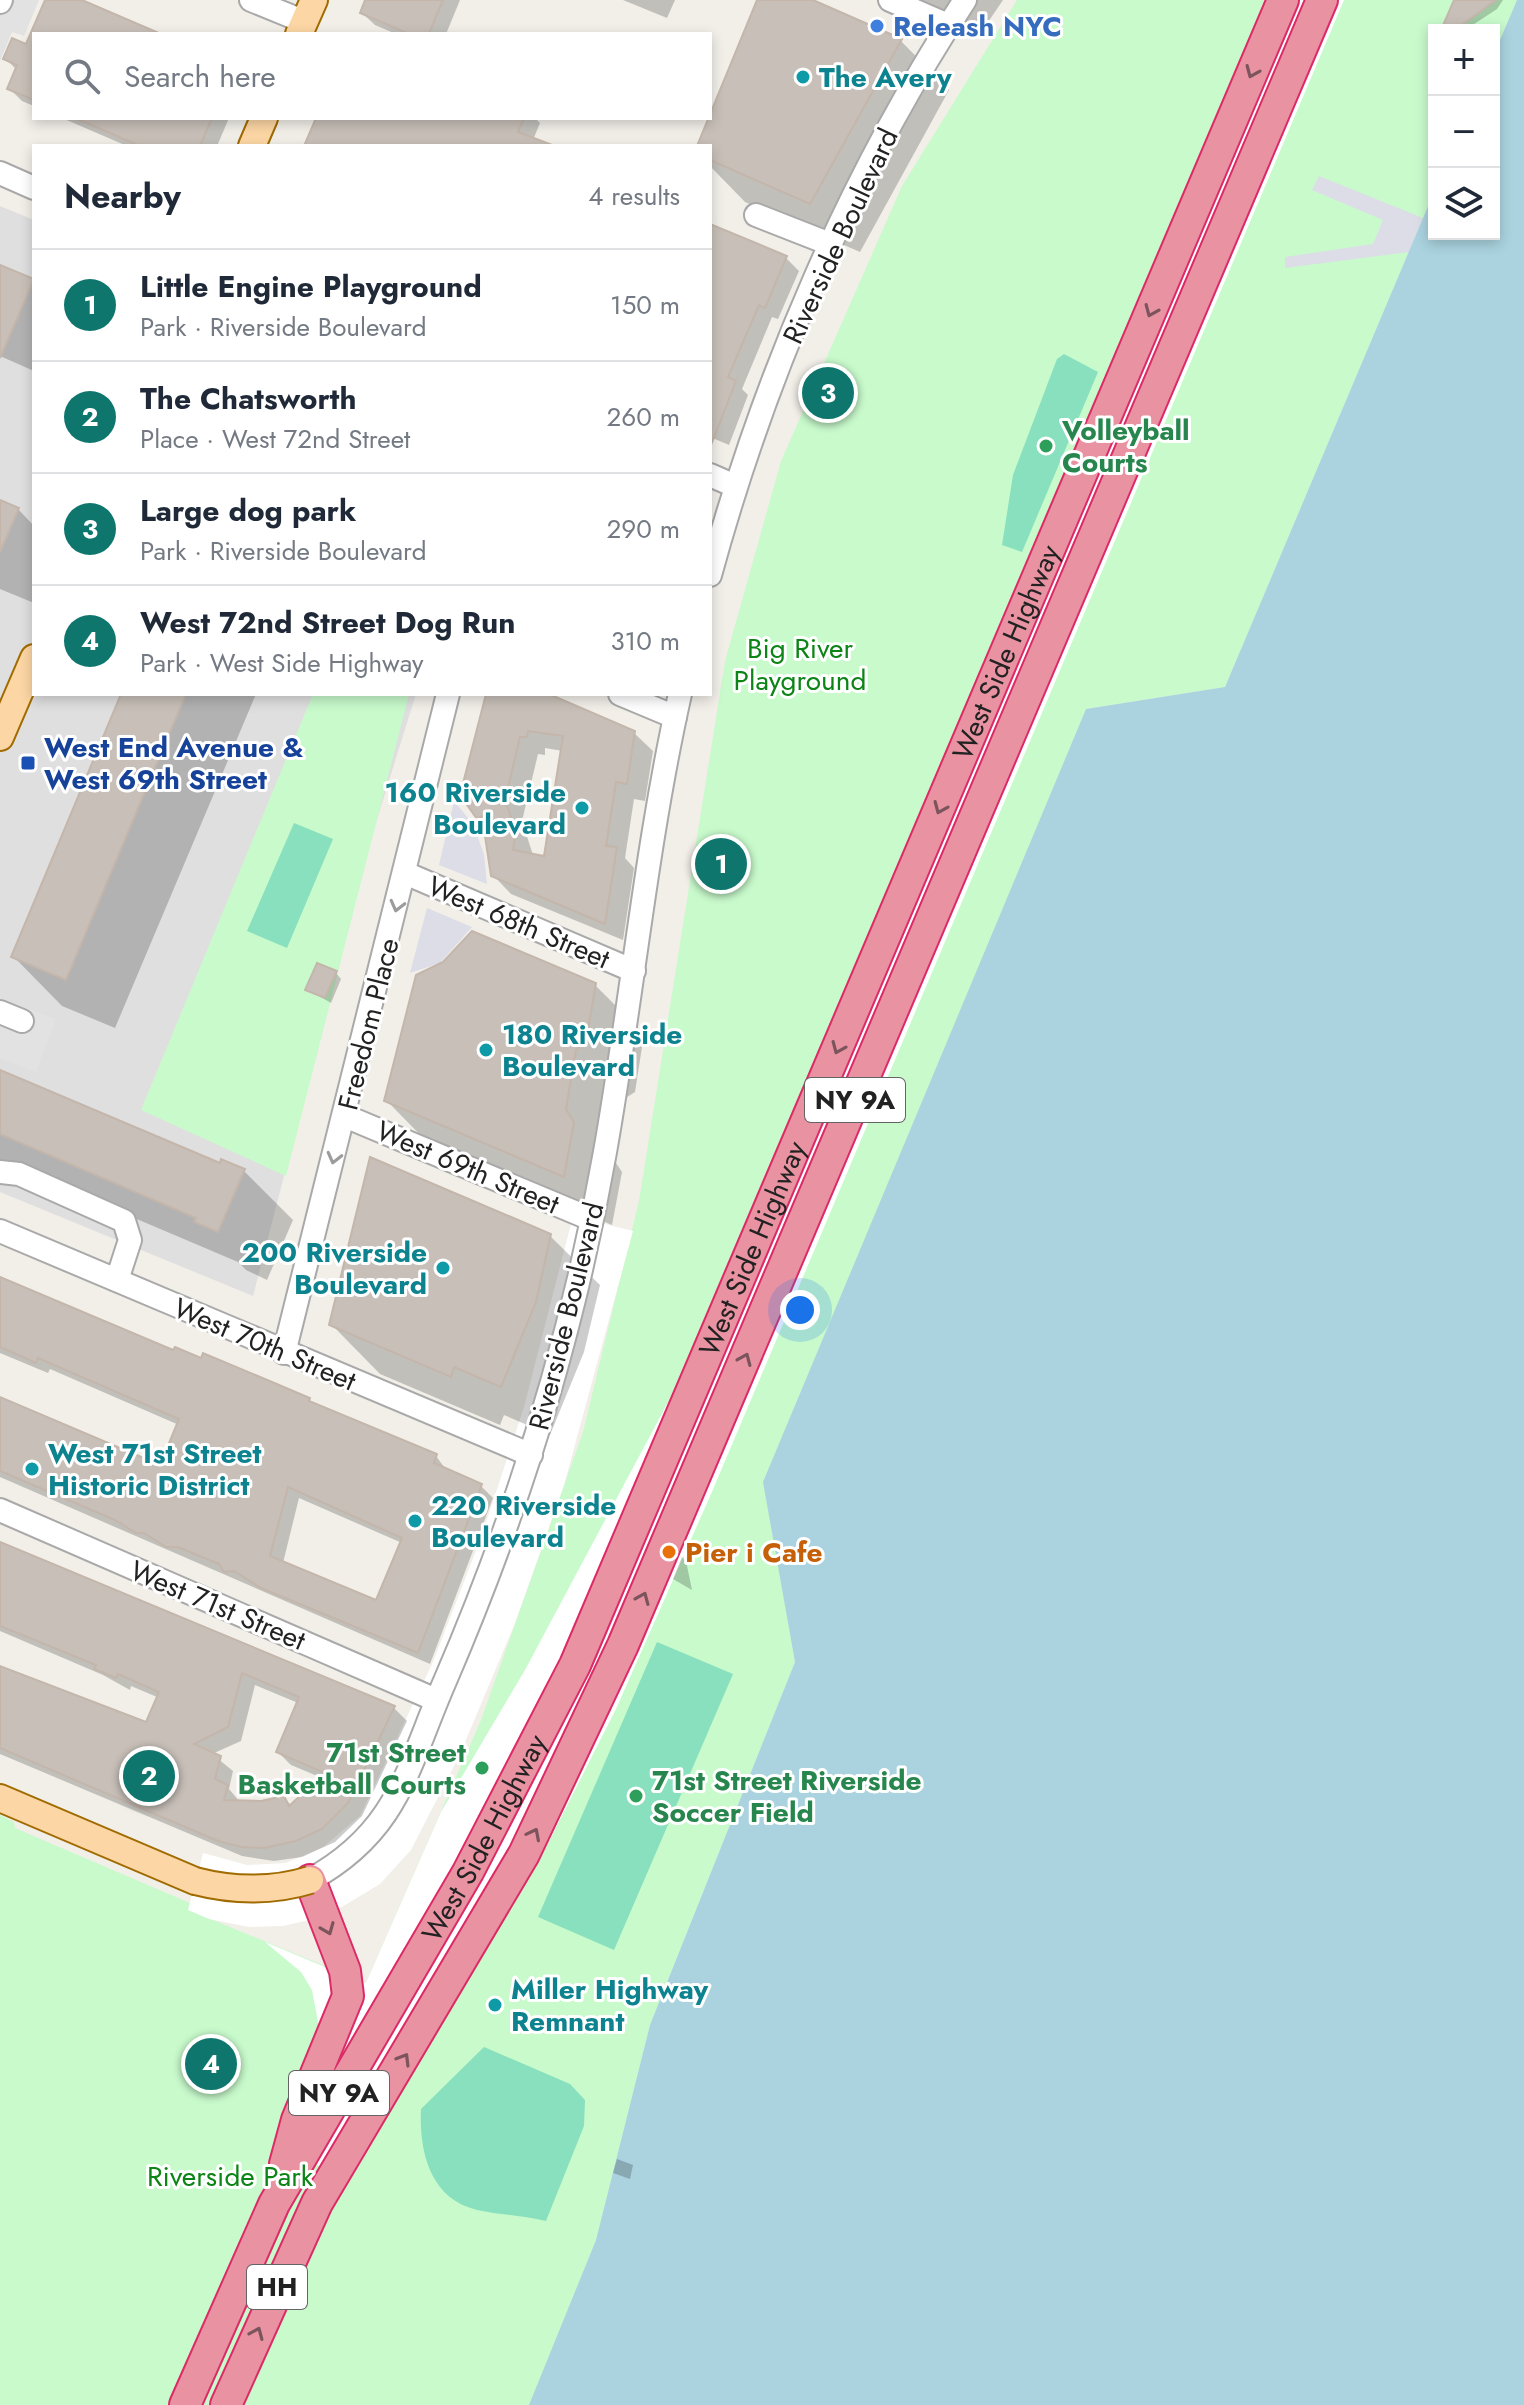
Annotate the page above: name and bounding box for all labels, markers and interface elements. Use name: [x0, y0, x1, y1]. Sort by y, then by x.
place label: Releash NYC: [893, 6, 1062, 47]
marker: Releash NYC: [868, 17, 886, 35]
map controls: [1428, 24, 1500, 240]
button: +: [1428, 24, 1500, 96]
search box: [32, 32, 712, 120]
icon: search: [60, 54, 104, 98]
text: Search here: [124, 55, 276, 98]
place label: The Avery: [819, 57, 952, 98]
one-way arrow: [1246, 64, 1262, 78]
marker: The Avery: [794, 68, 812, 86]
button: −: [1428, 96, 1500, 168]
street label: Riverside Boulevard: [773, 122, 908, 351]
button: layers: [1428, 168, 1500, 240]
text: Nearby: [64, 172, 181, 221]
text: 4 results: [588, 177, 680, 215]
text: Little Engine Playground: [140, 265, 482, 308]
text: 1: [83, 286, 97, 324]
text: 150 m: [610, 286, 680, 324]
one-way arrow: [1144, 303, 1160, 317]
text: Park · Riverside Boulevard: [140, 308, 427, 346]
pin: 3: [802, 363, 854, 423]
text: The Chatsworth: [140, 377, 356, 420]
text: 2: [81, 398, 99, 436]
text: 260 m: [607, 398, 680, 436]
place label: Volleyball Courts: [1061, 410, 1190, 483]
text: Place · West 72nd Street: [140, 420, 410, 458]
marker: Volleyball Courts: [1037, 437, 1055, 455]
text: Large dog park: [140, 489, 356, 532]
text: 3: [82, 510, 98, 548]
text: 290 m: [607, 510, 680, 548]
text: Park · Riverside Boulevard: [140, 532, 427, 570]
street label: West Side Highway: [942, 538, 1070, 766]
text: West 72nd Street Dog Run: [140, 601, 515, 644]
text: 4: [81, 622, 99, 660]
text: 310 m: [610, 622, 680, 660]
park label: Big River Playground: [734, 628, 866, 701]
text: Park · West Side Highway: [140, 644, 424, 682]
place label: West End Avenue & West 69th Street: [44, 727, 304, 800]
marker: West End Avenue & West 69th Street: [19, 754, 37, 772]
place label: 160 Riverside Boulevard: [385, 772, 566, 845]
marker: 160 Riverside Boulevard: [573, 799, 591, 817]
one-way arrow: [933, 800, 950, 814]
pin: 1: [695, 834, 747, 894]
street label: West 68th Street: [421, 866, 617, 979]
one-way arrow: [389, 898, 406, 912]
street label: Freedom Place: [327, 934, 410, 1114]
place label: 180 Riverside Boulevard: [502, 1014, 682, 1087]
one-way arrow: [832, 1040, 848, 1054]
marker: 180 Riverside Boulevard: [477, 1041, 495, 1059]
road number: NY 9A: [805, 1078, 905, 1122]
street label: West 69th Street: [370, 1110, 566, 1225]
street label: West Side Highway: [689, 1134, 817, 1363]
one-way arrow: [326, 1151, 343, 1165]
street label: Riverside Boulevard: [518, 1198, 615, 1434]
place label: 200 Riverside Boulevard: [242, 1232, 427, 1305]
marker: 200 Riverside Boulevard: [434, 1259, 452, 1277]
street label: West 70th Street: [167, 1288, 363, 1401]
your location: [780, 1290, 820, 1330]
one-way arrow: [735, 1352, 751, 1367]
place label: West 71st Street Historic District: [48, 1433, 261, 1506]
marker: West 71st Street Historic District: [23, 1460, 41, 1478]
place label: 220 Riverside Boulevard: [431, 1485, 616, 1558]
marker: 220 Riverside Boulevard: [406, 1512, 424, 1530]
place label: Pier i Cafe: [685, 1532, 823, 1573]
marker: Pier i Cafe: [660, 1543, 678, 1561]
street label: West 71st Street: [124, 1550, 312, 1661]
one-way arrow: [634, 1592, 650, 1606]
street label: West Side Highway: [412, 1726, 557, 1950]
place label: 71st Street Basketball Courts: [238, 1732, 466, 1805]
pin: 2: [123, 1746, 175, 1806]
marker: 71st Street Basketball Courts: [473, 1759, 491, 1777]
place label: 71st Street Riverside Soccer Field: [652, 1760, 922, 1833]
marker: 71st Street Riverside Soccer Field: [627, 1787, 645, 1805]
one-way arrow: [525, 1827, 540, 1842]
one-way arrow: [318, 1921, 335, 1935]
place label: Miller Highway Remnant: [511, 1969, 709, 2042]
marker: Miller Highway Remnant: [486, 1996, 504, 2014]
pin: 4: [185, 2034, 237, 2094]
one-way arrow: [394, 2053, 410, 2068]
road number: NY 9A: [289, 2071, 389, 2115]
park label: Riverside Park: [147, 2156, 314, 2197]
road number: HH: [247, 2265, 307, 2309]
one-way arrow: [248, 2327, 264, 2341]

